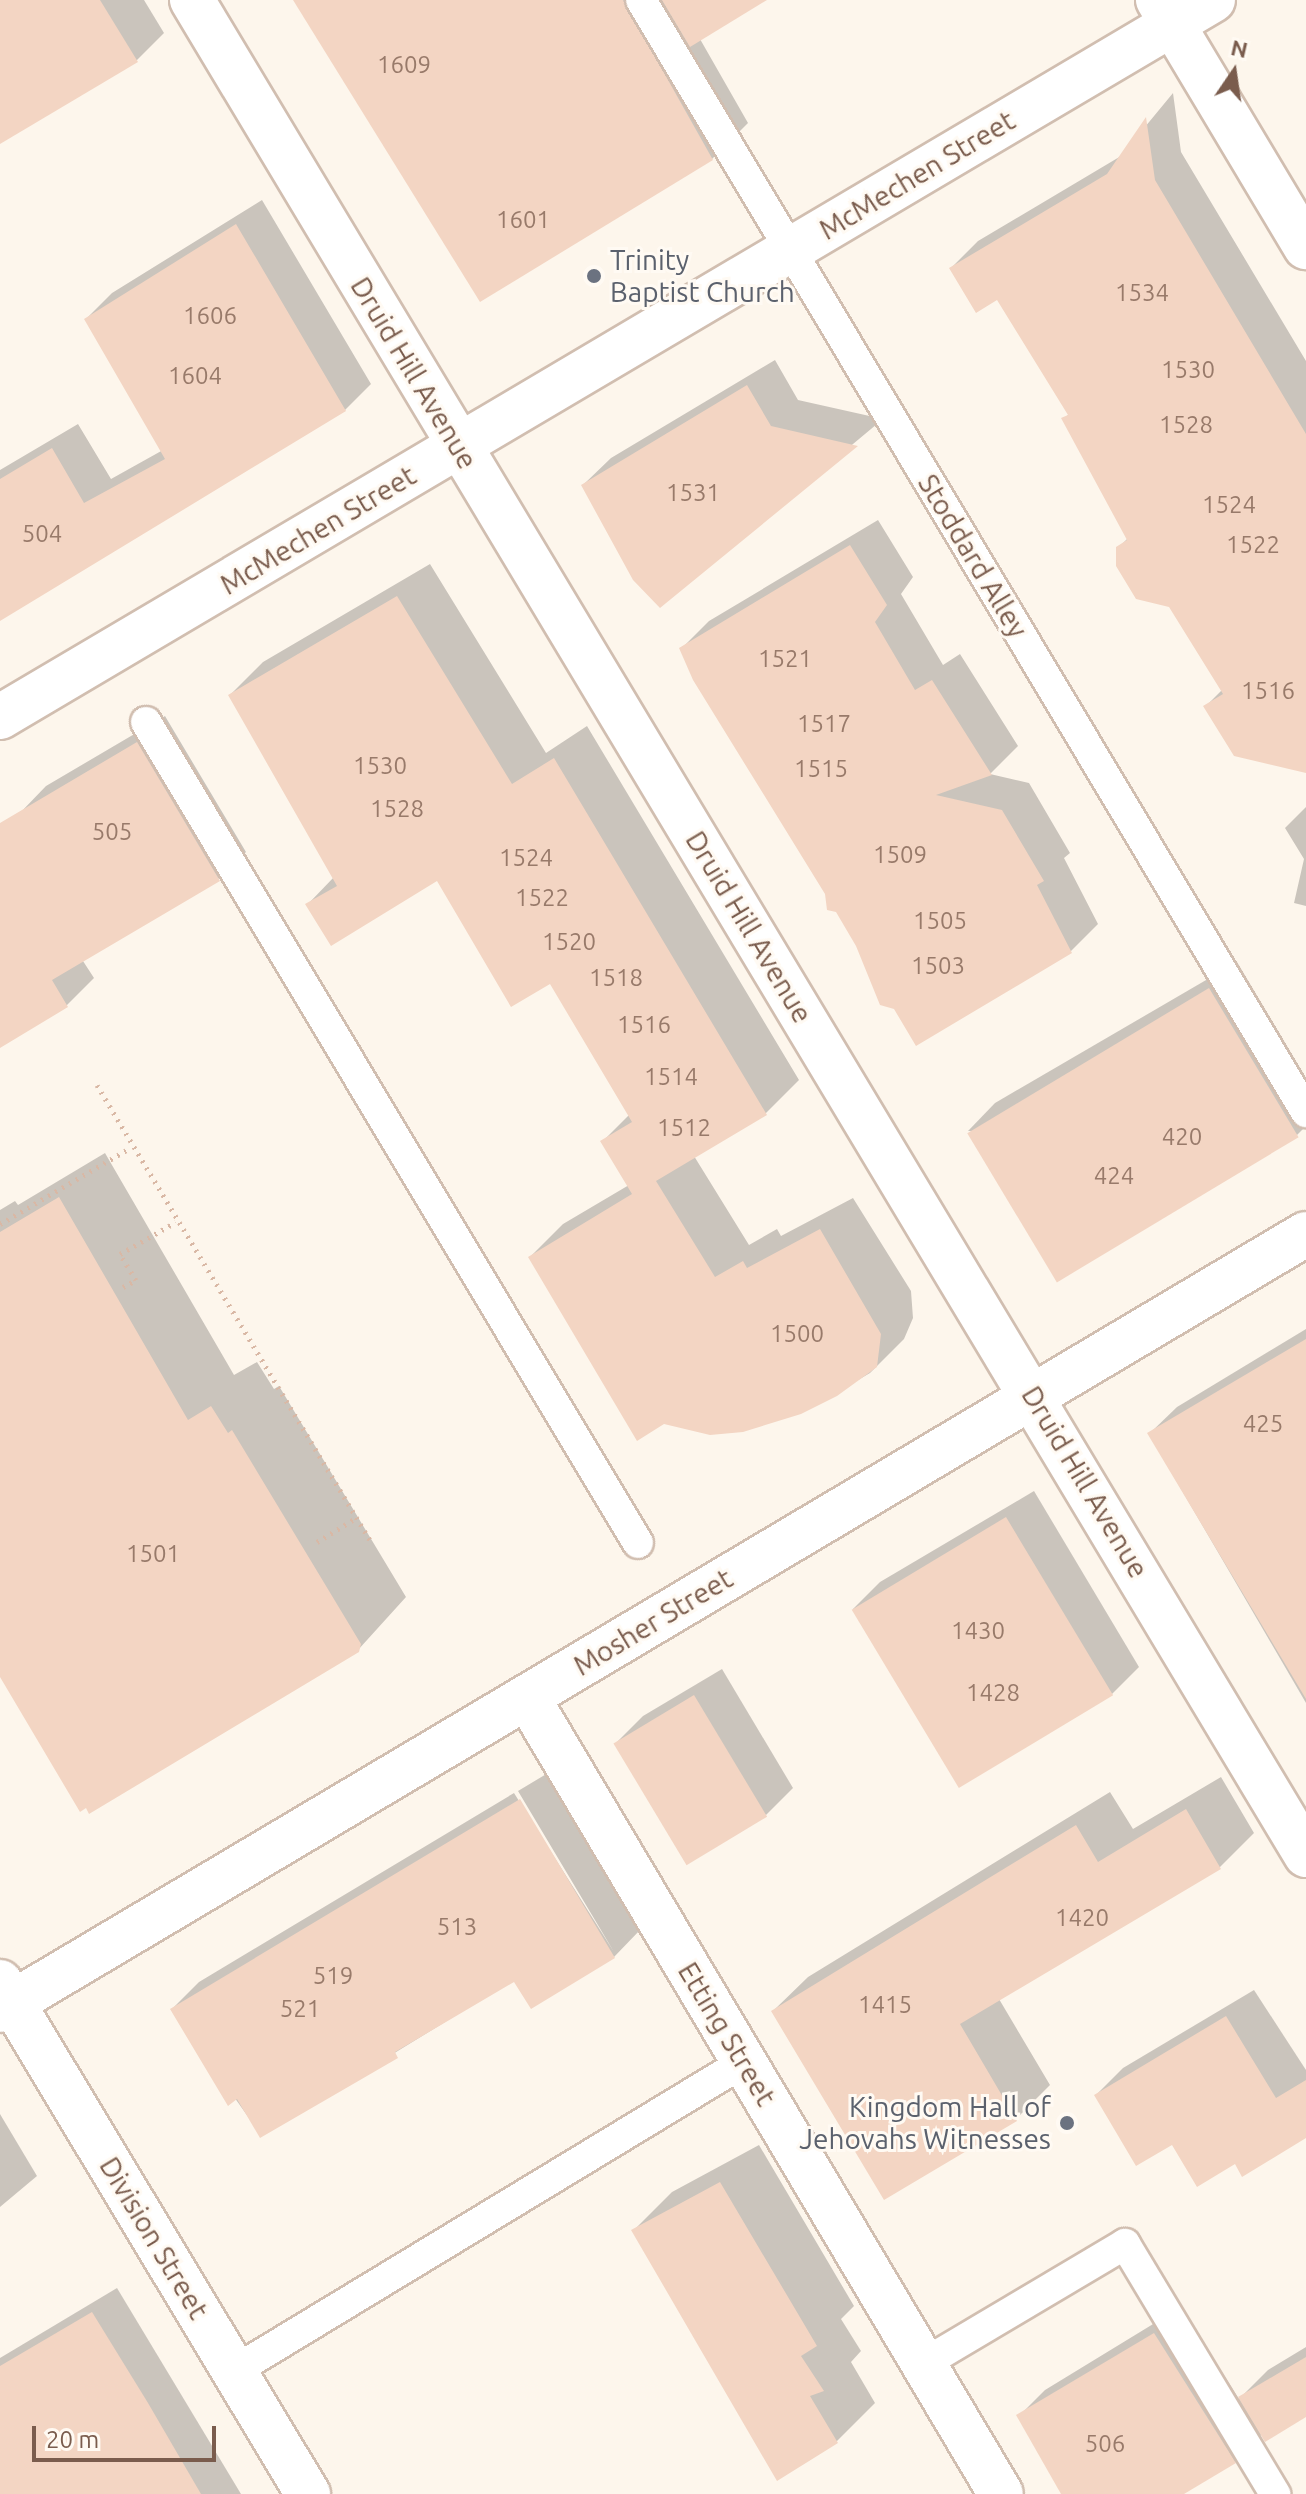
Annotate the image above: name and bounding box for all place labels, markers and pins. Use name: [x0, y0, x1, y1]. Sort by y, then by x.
place label: Trinity Baptist Church: [610, 243, 795, 309]
marker: Trinity Baptist Church: [585, 267, 603, 285]
place label: Kingdom Hall of Jehovahs Witnesses: [799, 2090, 1051, 2156]
marker: Kingdom Hall of Jehovahs Witnesses: [1058, 2114, 1076, 2132]

